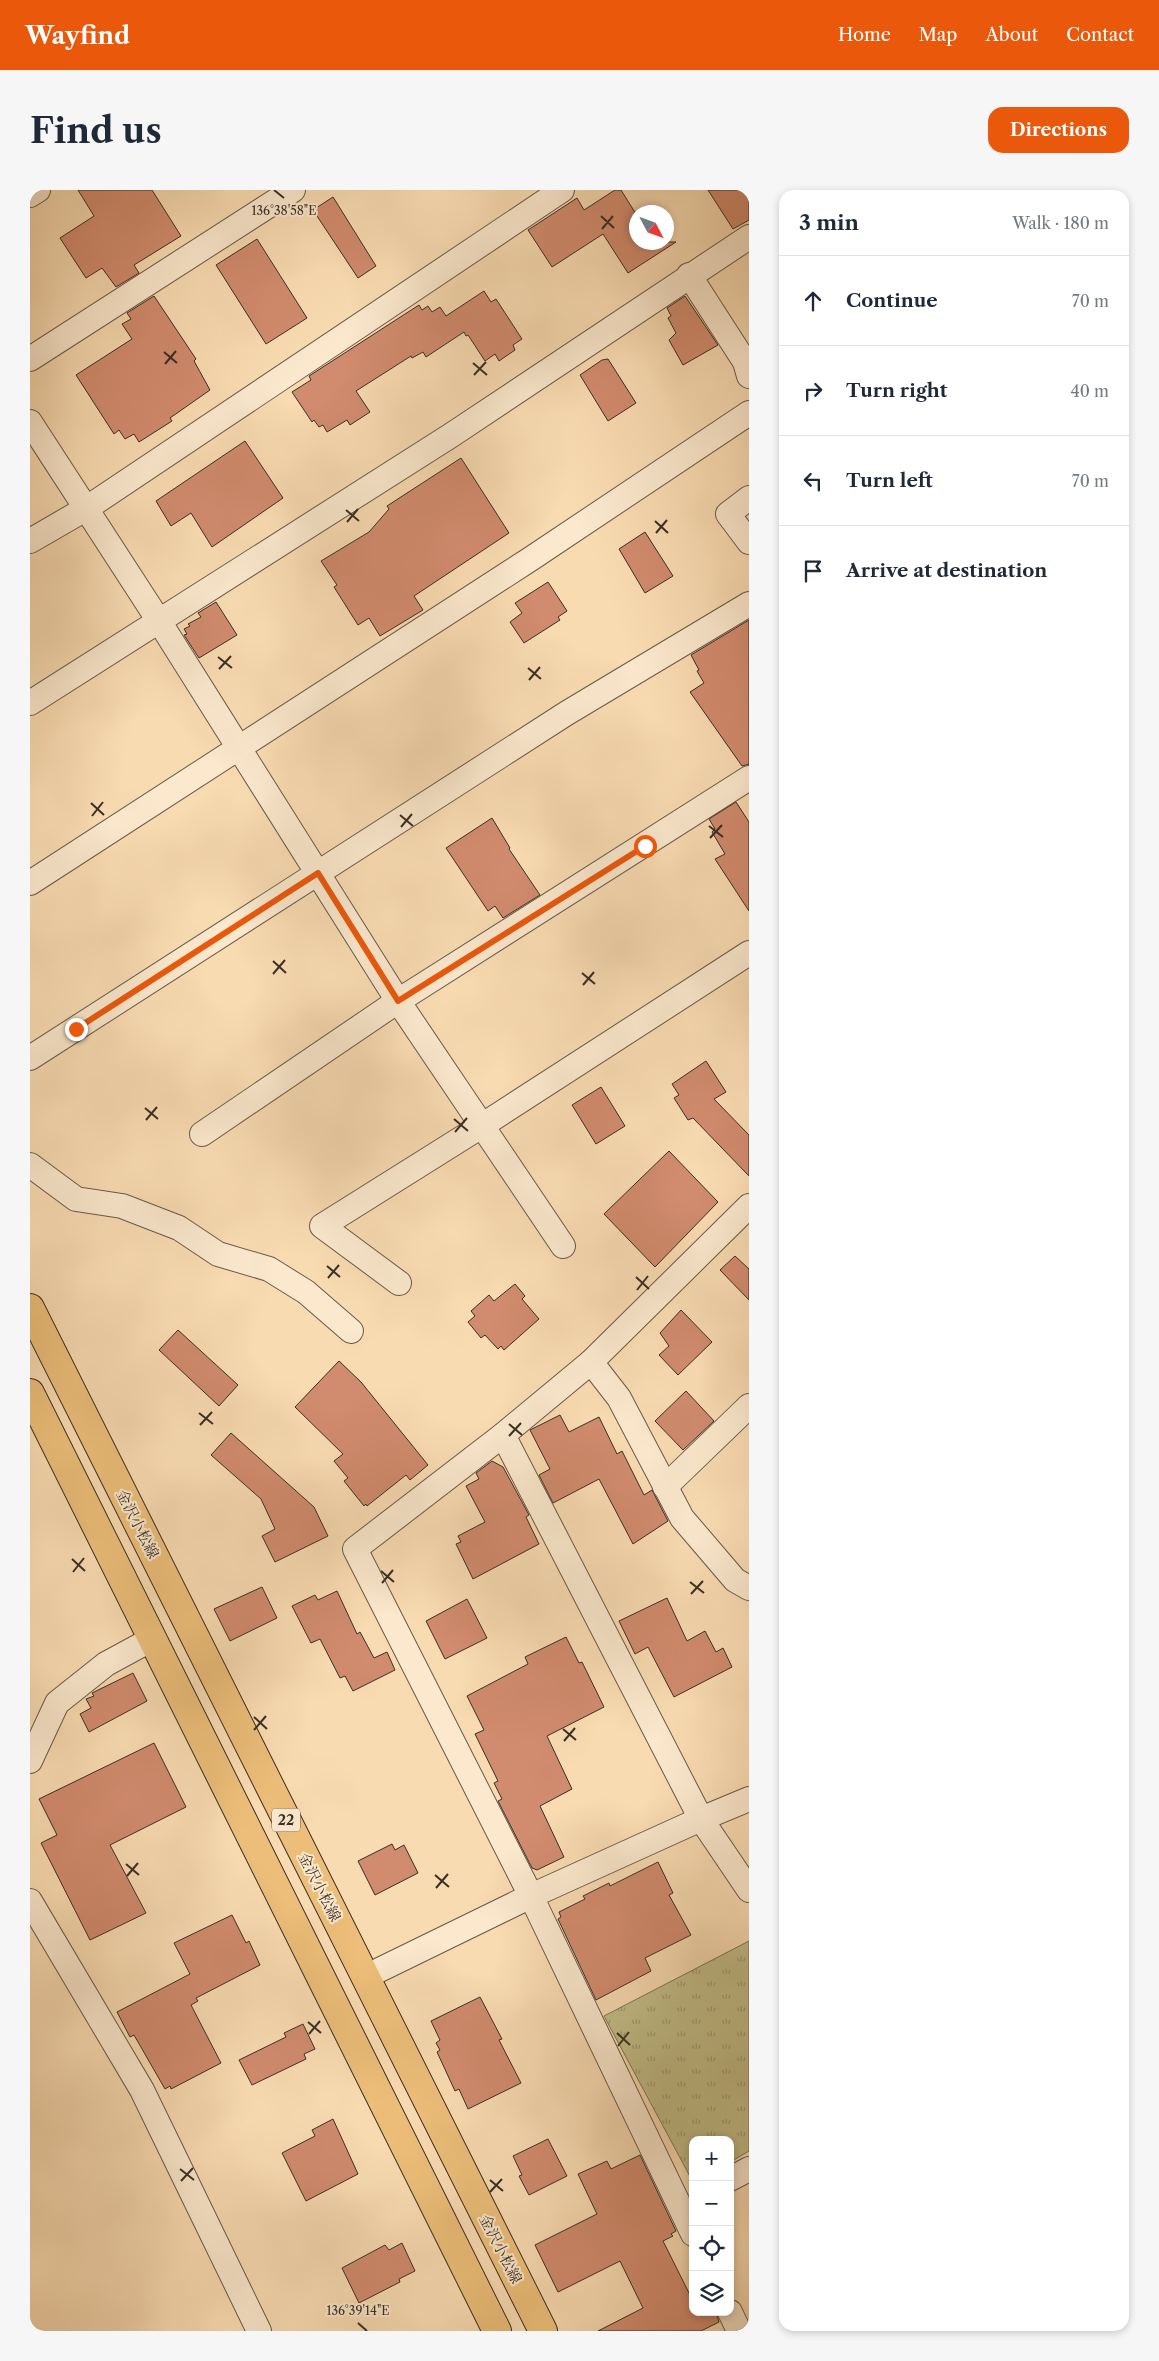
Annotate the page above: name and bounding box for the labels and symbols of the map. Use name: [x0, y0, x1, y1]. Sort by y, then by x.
text: 136°38'58"E: [251, 203, 317, 218]
north arrow: [629, 205, 674, 250]
route start: [634, 835, 657, 858]
route end: [65, 1018, 88, 1041]
street label: 金沢小松線: [113, 1486, 163, 1562]
road number: 22: [272, 1808, 300, 1832]
street label: 金沢小松線: [295, 1849, 345, 1925]
street label: 金沢小松線: [476, 2211, 526, 2287]
text: 136°39'14"E: [326, 2303, 390, 2318]

